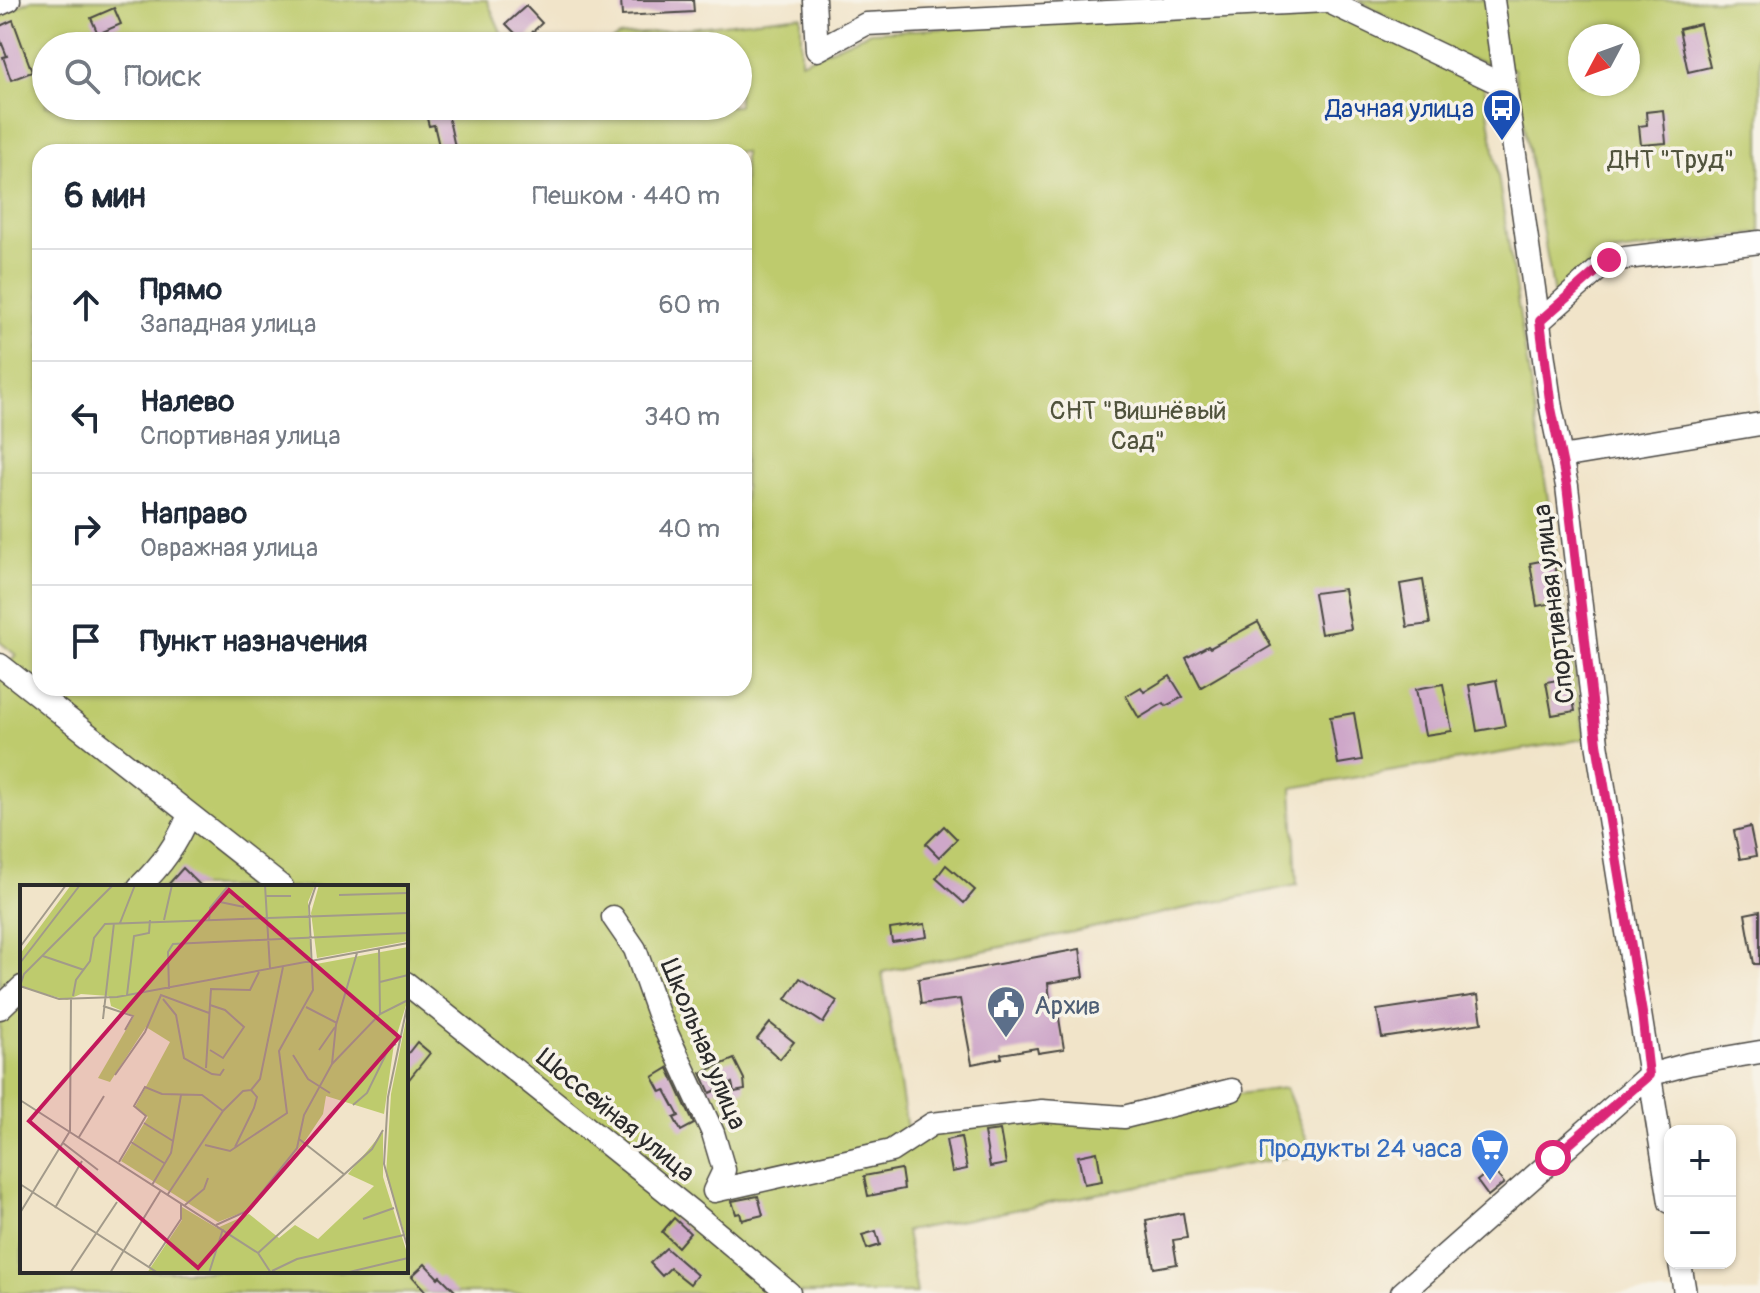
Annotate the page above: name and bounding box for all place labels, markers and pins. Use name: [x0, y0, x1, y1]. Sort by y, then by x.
bus stop icon: Дачная улица: [1481, 87, 1523, 142]
place label: Дачная улица: [1325, 93, 1474, 125]
public building icon: Архив: [985, 984, 1027, 1039]
place label: Архив: [1034, 990, 1101, 1022]
supermarket icon: Продукты 24 часа: [1469, 1127, 1511, 1182]
place label: Продукты 24 часа: [1259, 1133, 1462, 1165]

